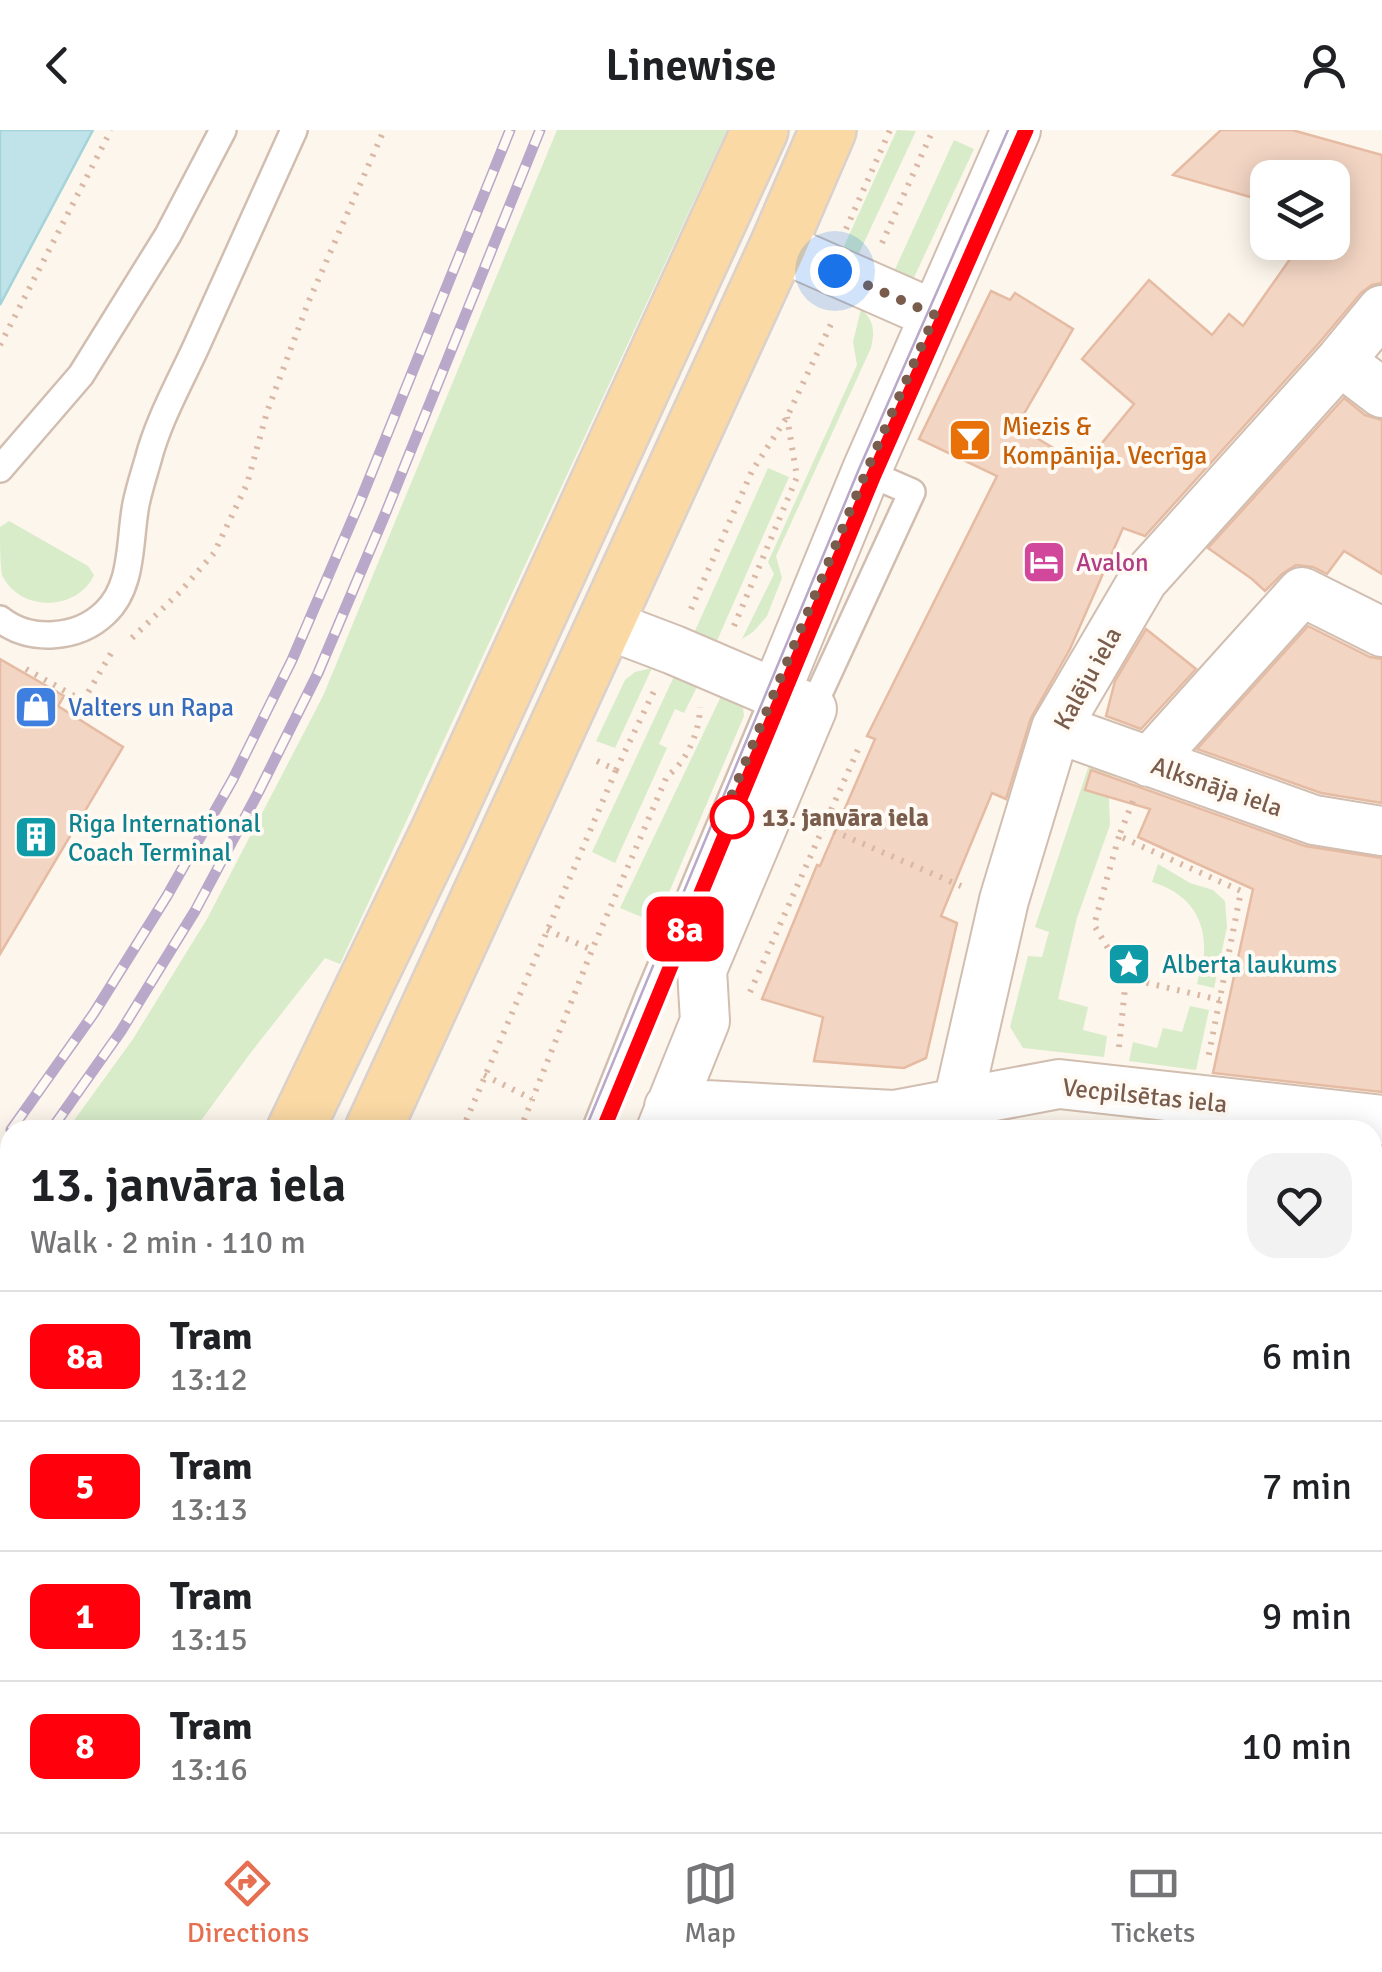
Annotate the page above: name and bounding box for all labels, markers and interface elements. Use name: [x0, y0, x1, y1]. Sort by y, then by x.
icon: back: [30, 38, 85, 93]
text: Linewise: [605, 38, 777, 93]
icon: person: [1297, 38, 1352, 93]
map controls: [1250, 160, 1350, 260]
button: layers: [1250, 160, 1350, 260]
your location: [810, 246, 860, 296]
place label: Miezis & Kompānija. Vecrīga: [1002, 411, 1207, 471]
bar icon: Miezis & Kompānija. Vecrīga: [947, 417, 993, 463]
hotel icon: Avalon: [1021, 539, 1067, 585]
place label: Avalon: [1076, 547, 1149, 578]
street label: Kalēju iela: [1047, 621, 1128, 735]
shop icon: Valters un Rapa: [13, 684, 59, 730]
place label: Valters un Rapa: [68, 692, 234, 723]
street label: Alksnāja iela: [1147, 750, 1287, 823]
marker: 13. janvāra iela: [711, 796, 753, 838]
place label: 13. janvāra iela: [762, 802, 929, 833]
place label: Riga International Coach Terminal: [68, 808, 261, 868]
building icon: Riga International Coach Terminal: [13, 814, 59, 860]
line badge: 8a: [640, 896, 730, 962]
text: 8a: [667, 908, 703, 951]
place icon: Alberta laukums: [1106, 941, 1152, 987]
place label: Alberta laukums: [1162, 949, 1337, 980]
street label: Vecpilsētas iela: [1061, 1071, 1229, 1120]
button: heart: [1247, 1153, 1352, 1258]
text: 13. janvāra iela: [30, 1156, 346, 1215]
text: Walk · 2 min · 110 m: [30, 1223, 306, 1262]
text: Tram: [170, 1313, 253, 1360]
text: 6 min: [1262, 1333, 1352, 1380]
text: 8a: [67, 1335, 103, 1378]
text: 13:12: [170, 1360, 248, 1399]
text: Tram: [170, 1443, 253, 1490]
text: 7 min: [1262, 1463, 1352, 1510]
text: 5: [76, 1465, 94, 1508]
text: 13:13: [170, 1490, 248, 1529]
text: Tram: [170, 1573, 253, 1620]
text: 9 min: [1262, 1593, 1352, 1640]
text: 1: [76, 1595, 94, 1638]
text: 13:15: [170, 1620, 248, 1659]
text: Tram: [170, 1703, 253, 1750]
text: 10 min: [1241, 1723, 1352, 1770]
text: 8: [76, 1725, 94, 1768]
text: 13:16: [170, 1750, 248, 1789]
tab: Directions: [187, 1856, 309, 1950]
tab: Map: [683, 1856, 738, 1950]
tab: Tickets: [1111, 1856, 1195, 1950]

